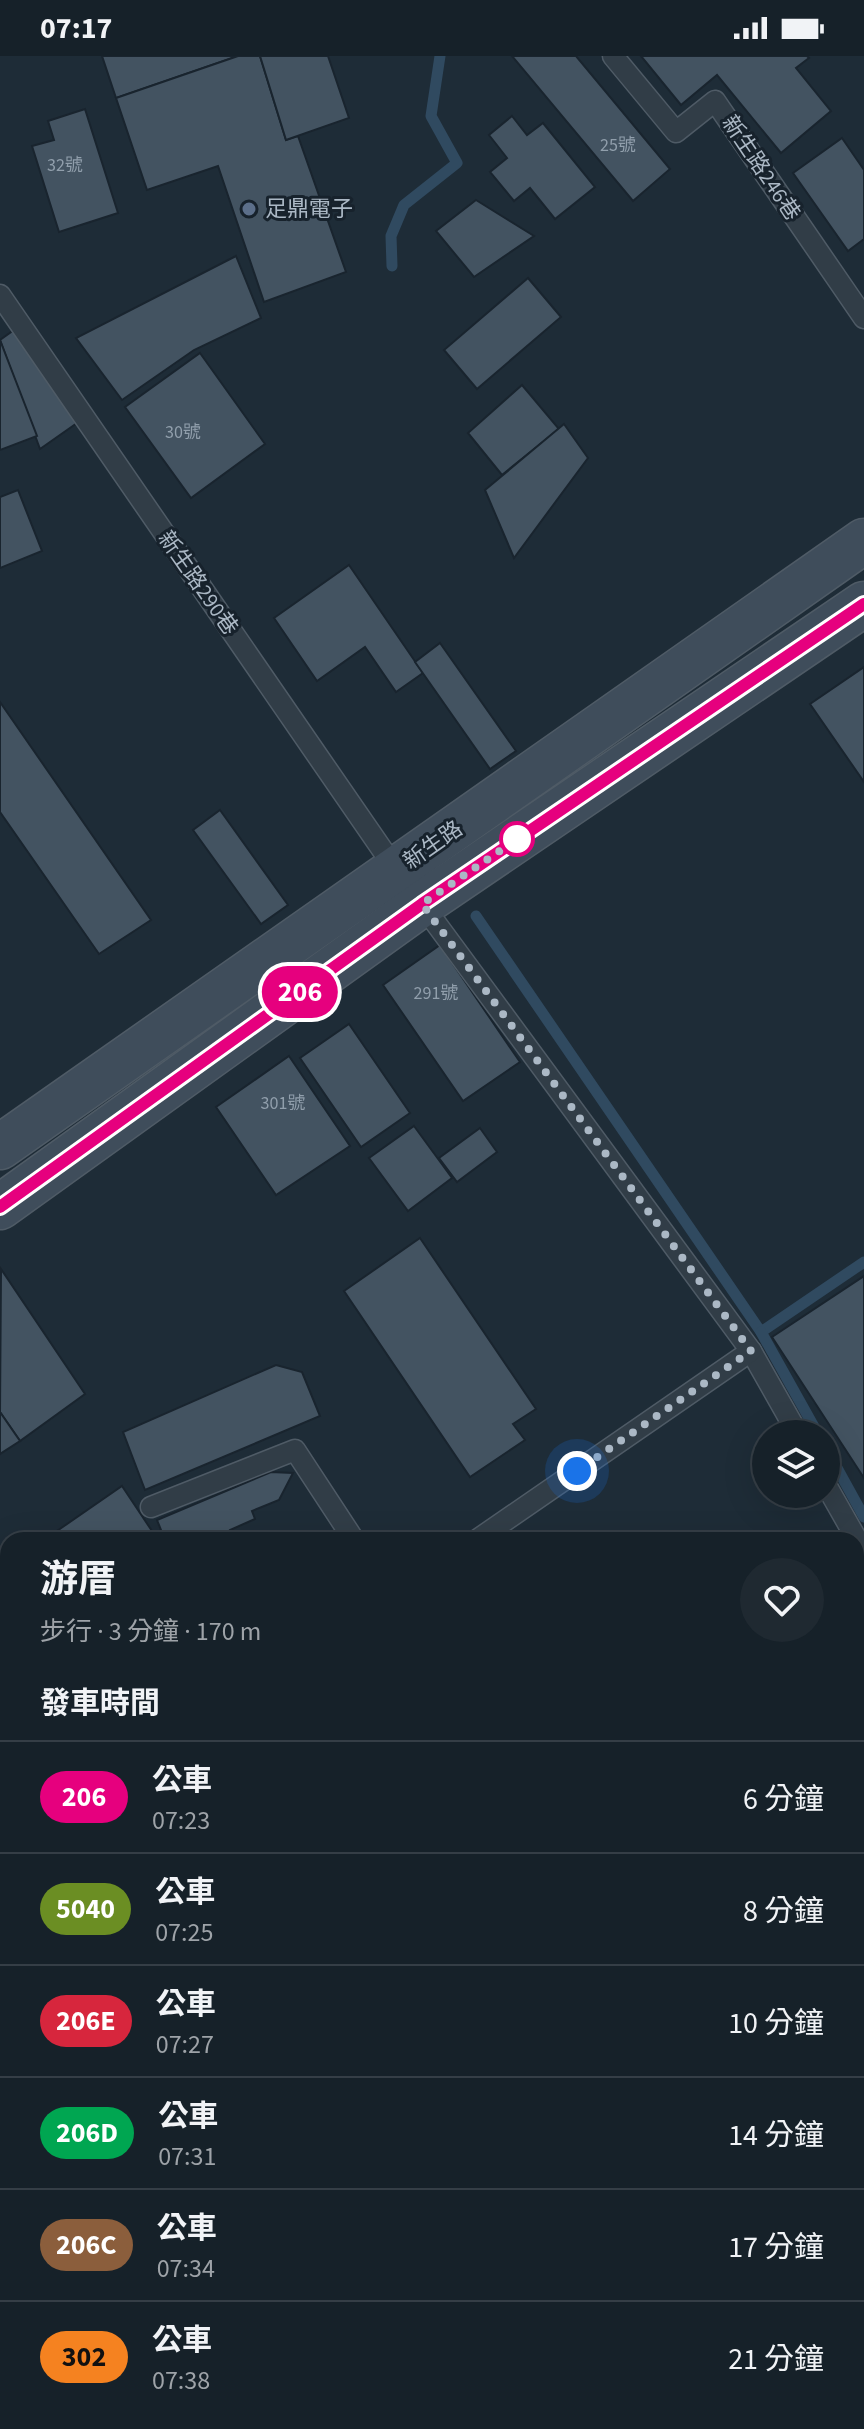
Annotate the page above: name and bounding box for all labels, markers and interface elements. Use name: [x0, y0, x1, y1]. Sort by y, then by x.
text: 07:17: [40, 7, 112, 50]
street label: 新生路246巷: [714, 109, 808, 227]
house number: 25號: [600, 133, 636, 158]
house number: 32號: [47, 153, 83, 178]
place label: 足鼎電子: [265, 193, 353, 225]
marker: 足鼎電子: [240, 200, 258, 218]
house number: 30號: [165, 420, 201, 445]
street label: 新生路290巷: [150, 524, 246, 642]
street label: 新生路: [397, 813, 469, 877]
unlabelled marker: [500, 822, 534, 856]
line badge: 206: [254, 966, 346, 1018]
text: 206: [278, 972, 322, 1012]
house number: 291號: [414, 981, 458, 1006]
house number: 301號: [261, 1091, 305, 1116]
map controls: [752, 1420, 840, 1508]
button: layers: [752, 1420, 840, 1508]
your location: [557, 1451, 597, 1491]
text: 游厝: [40, 1553, 116, 1607]
button: heart: [740, 1558, 824, 1642]
text: 步行 · 3 分鐘 · 170 m: [40, 1613, 261, 1650]
text: 發車時間: [40, 1682, 160, 1725]
text: 公車: [152, 1759, 212, 1802]
text: 206: [62, 1777, 106, 1817]
text: 6 分鐘: [743, 1778, 824, 1821]
text: 07:23: [152, 1802, 210, 1839]
text: 公車: [155, 1871, 215, 1914]
text: 5040: [56, 1889, 115, 1929]
text: 8 分鐘: [743, 1890, 824, 1933]
text: 07:25: [155, 1914, 213, 1951]
text: 公車: [156, 1983, 216, 2026]
text: 206E: [56, 2001, 116, 2041]
text: 10 分鐘: [728, 2002, 824, 2045]
text: 07:27: [156, 2026, 214, 2063]
text: 公車: [158, 2095, 218, 2138]
text: 206D: [56, 2113, 118, 2153]
text: 14 分鐘: [728, 2114, 824, 2157]
text: 07:31: [158, 2138, 216, 2175]
text: 公車: [157, 2207, 217, 2250]
text: 206C: [56, 2225, 117, 2265]
text: 17 分鐘: [728, 2226, 824, 2269]
text: 07:34: [157, 2250, 215, 2287]
text: 公車: [152, 2319, 212, 2362]
text: 302: [62, 2337, 106, 2377]
text: 21 分鐘: [728, 2338, 824, 2381]
text: 07:38: [152, 2362, 210, 2399]

